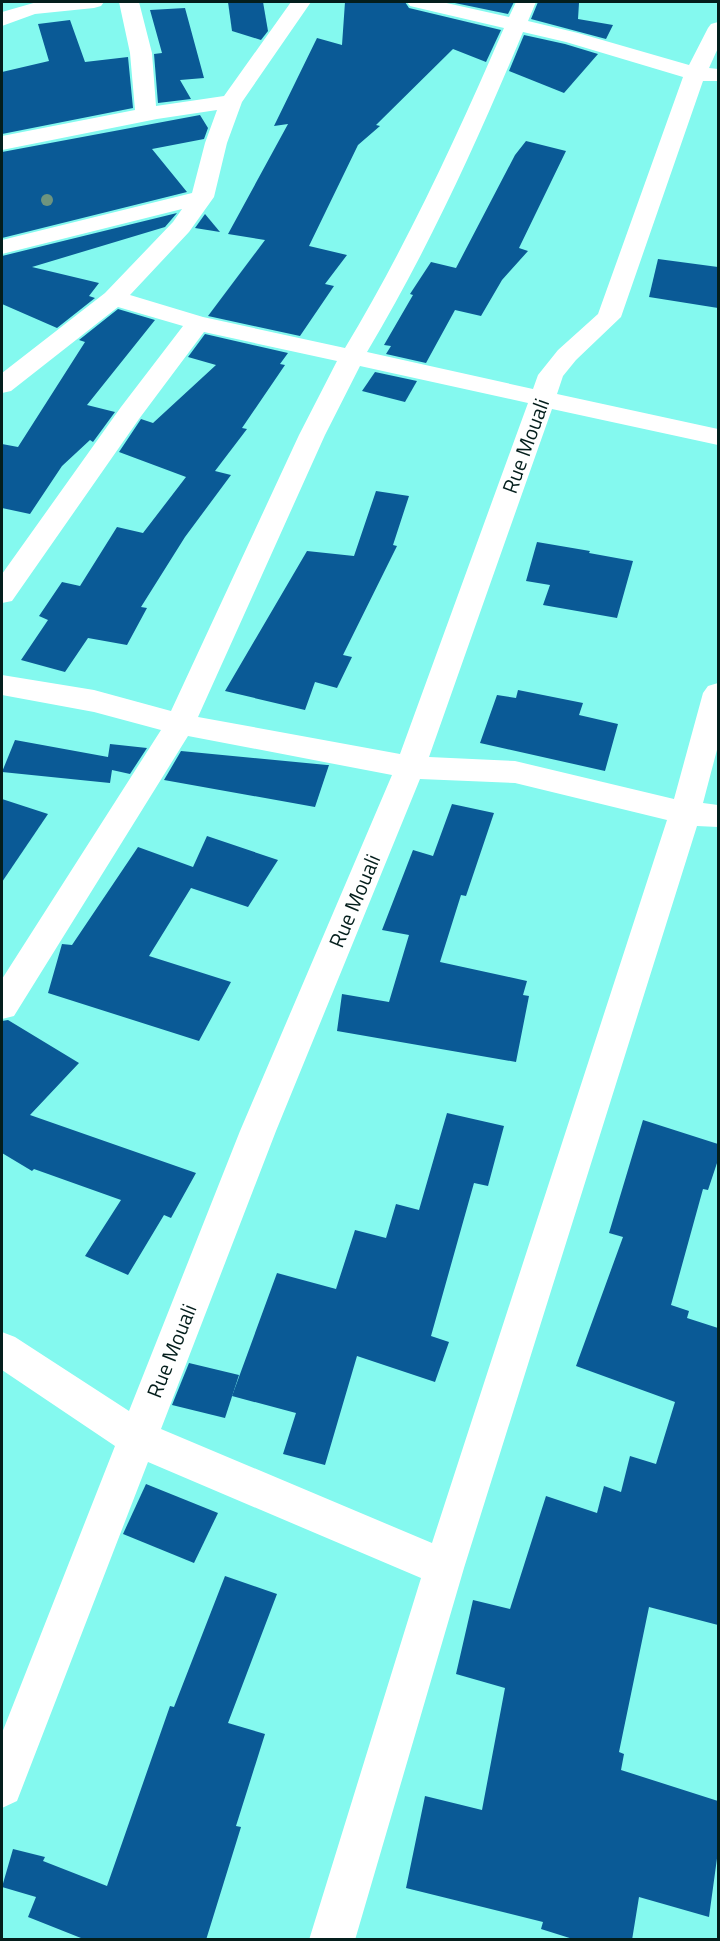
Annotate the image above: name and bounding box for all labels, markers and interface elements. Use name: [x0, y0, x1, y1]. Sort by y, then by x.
street label: Rue Mouali: [493, 394, 557, 498]
street label: Rue Mouali: [320, 849, 388, 952]
street label: Rue Mouali: [138, 1299, 204, 1403]

